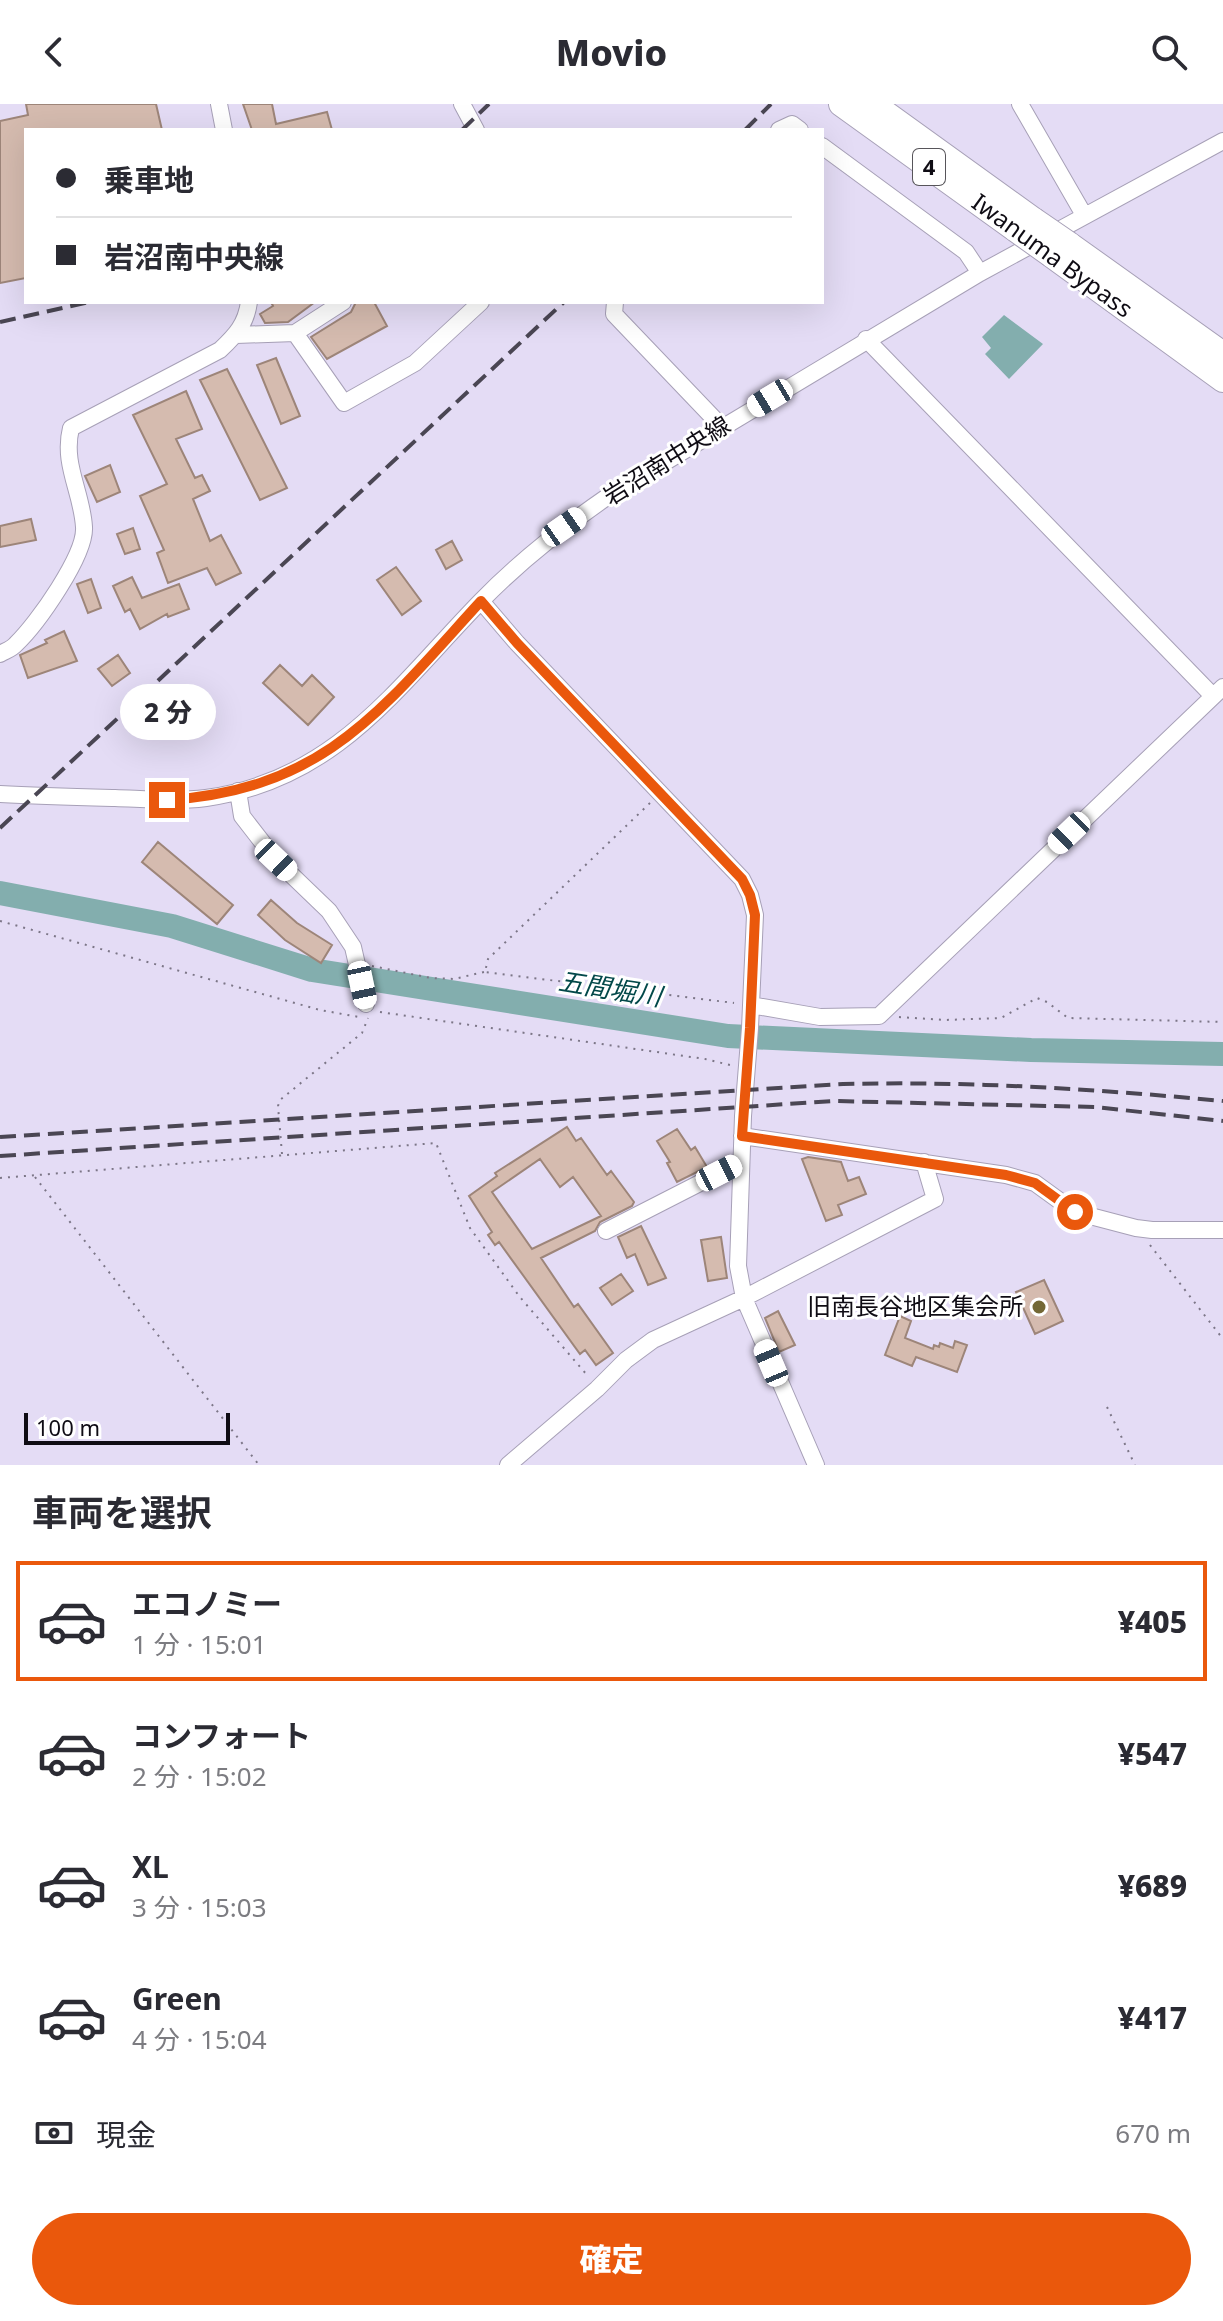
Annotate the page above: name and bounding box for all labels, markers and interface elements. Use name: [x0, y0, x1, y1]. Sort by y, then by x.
text: Movio: [556, 28, 667, 77]
icon: back: [32, 30, 76, 74]
icon: search: [1147, 30, 1191, 74]
road number: 4: [913, 149, 945, 185]
text: 乗車地: [104, 159, 194, 200]
street label: Iwanuma Bypass: [966, 185, 1140, 324]
text: 岩沼南中央線: [104, 236, 284, 277]
car: [743, 375, 797, 421]
street label: 岩沼南中央線: [596, 408, 736, 512]
car: [537, 503, 591, 551]
callout: 2 分: [119, 684, 215, 740]
text: 2 分: [144, 694, 192, 730]
route end: [149, 782, 185, 818]
car: [1043, 808, 1095, 858]
car: [250, 835, 302, 885]
car: [345, 959, 379, 1011]
water label: 五間堀川: [556, 962, 667, 1014]
car: [692, 1151, 746, 1195]
route start: [1057, 1194, 1093, 1230]
place label: 旧南長谷地区集会所: [807, 1289, 1023, 1322]
marker: 旧南長谷地区集会所: [1030, 1298, 1048, 1316]
car: [751, 1336, 791, 1390]
scale bar: [24, 1409, 230, 1445]
text: 100 m: [36, 1412, 100, 1442]
text: 車両を選択: [32, 1488, 212, 1537]
text: エコノミー: [132, 1583, 282, 1624]
icon: car: [36, 1585, 108, 1657]
text: ¥405: [1118, 1601, 1187, 1642]
text: 1 分 · 15:01: [132, 1626, 267, 1662]
text: コンフォート: [132, 1715, 311, 1756]
icon: car: [36, 1717, 108, 1789]
text: ¥547: [1118, 1733, 1187, 1774]
text: 2 分 · 15:02: [132, 1758, 267, 1794]
text: XL: [132, 1846, 169, 1887]
icon: car: [36, 1849, 108, 1921]
text: ¥689: [1118, 1865, 1187, 1906]
text: 3 分 · 15:03: [132, 1889, 267, 1925]
text: Green: [132, 1978, 222, 2019]
icon: car: [36, 1981, 108, 2053]
text: ¥417: [1118, 1997, 1187, 2038]
text: 4 分 · 15:04: [132, 2021, 267, 2057]
icon: cash: [32, 2111, 76, 2155]
text: 現金: [96, 2114, 156, 2155]
text: 670 m: [1115, 2115, 1191, 2151]
button: 確定: [32, 2213, 1191, 2305]

